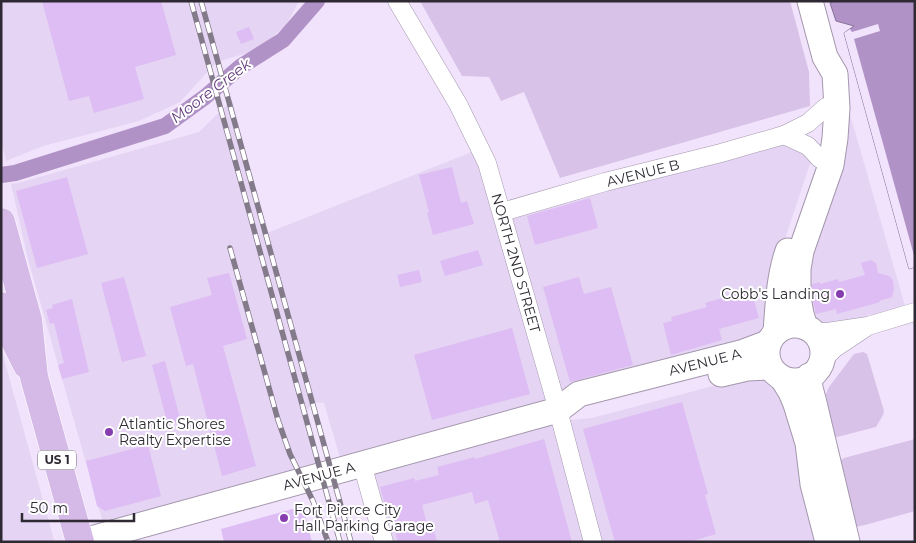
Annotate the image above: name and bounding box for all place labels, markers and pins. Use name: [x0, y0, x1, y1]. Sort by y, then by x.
place label: Cobb's Landing: [721, 285, 830, 303]
marker: Cobb's Landing: [834, 288, 846, 300]
place label: Atlantic Shores Realty Expertise: [119, 415, 231, 449]
marker: Atlantic Shores Realty Expertise: [103, 426, 115, 438]
place label: Fort Pierce City Hall Parking Garage: [294, 501, 434, 535]
marker: Fort Pierce City Hall Parking Garage: [278, 512, 290, 524]

